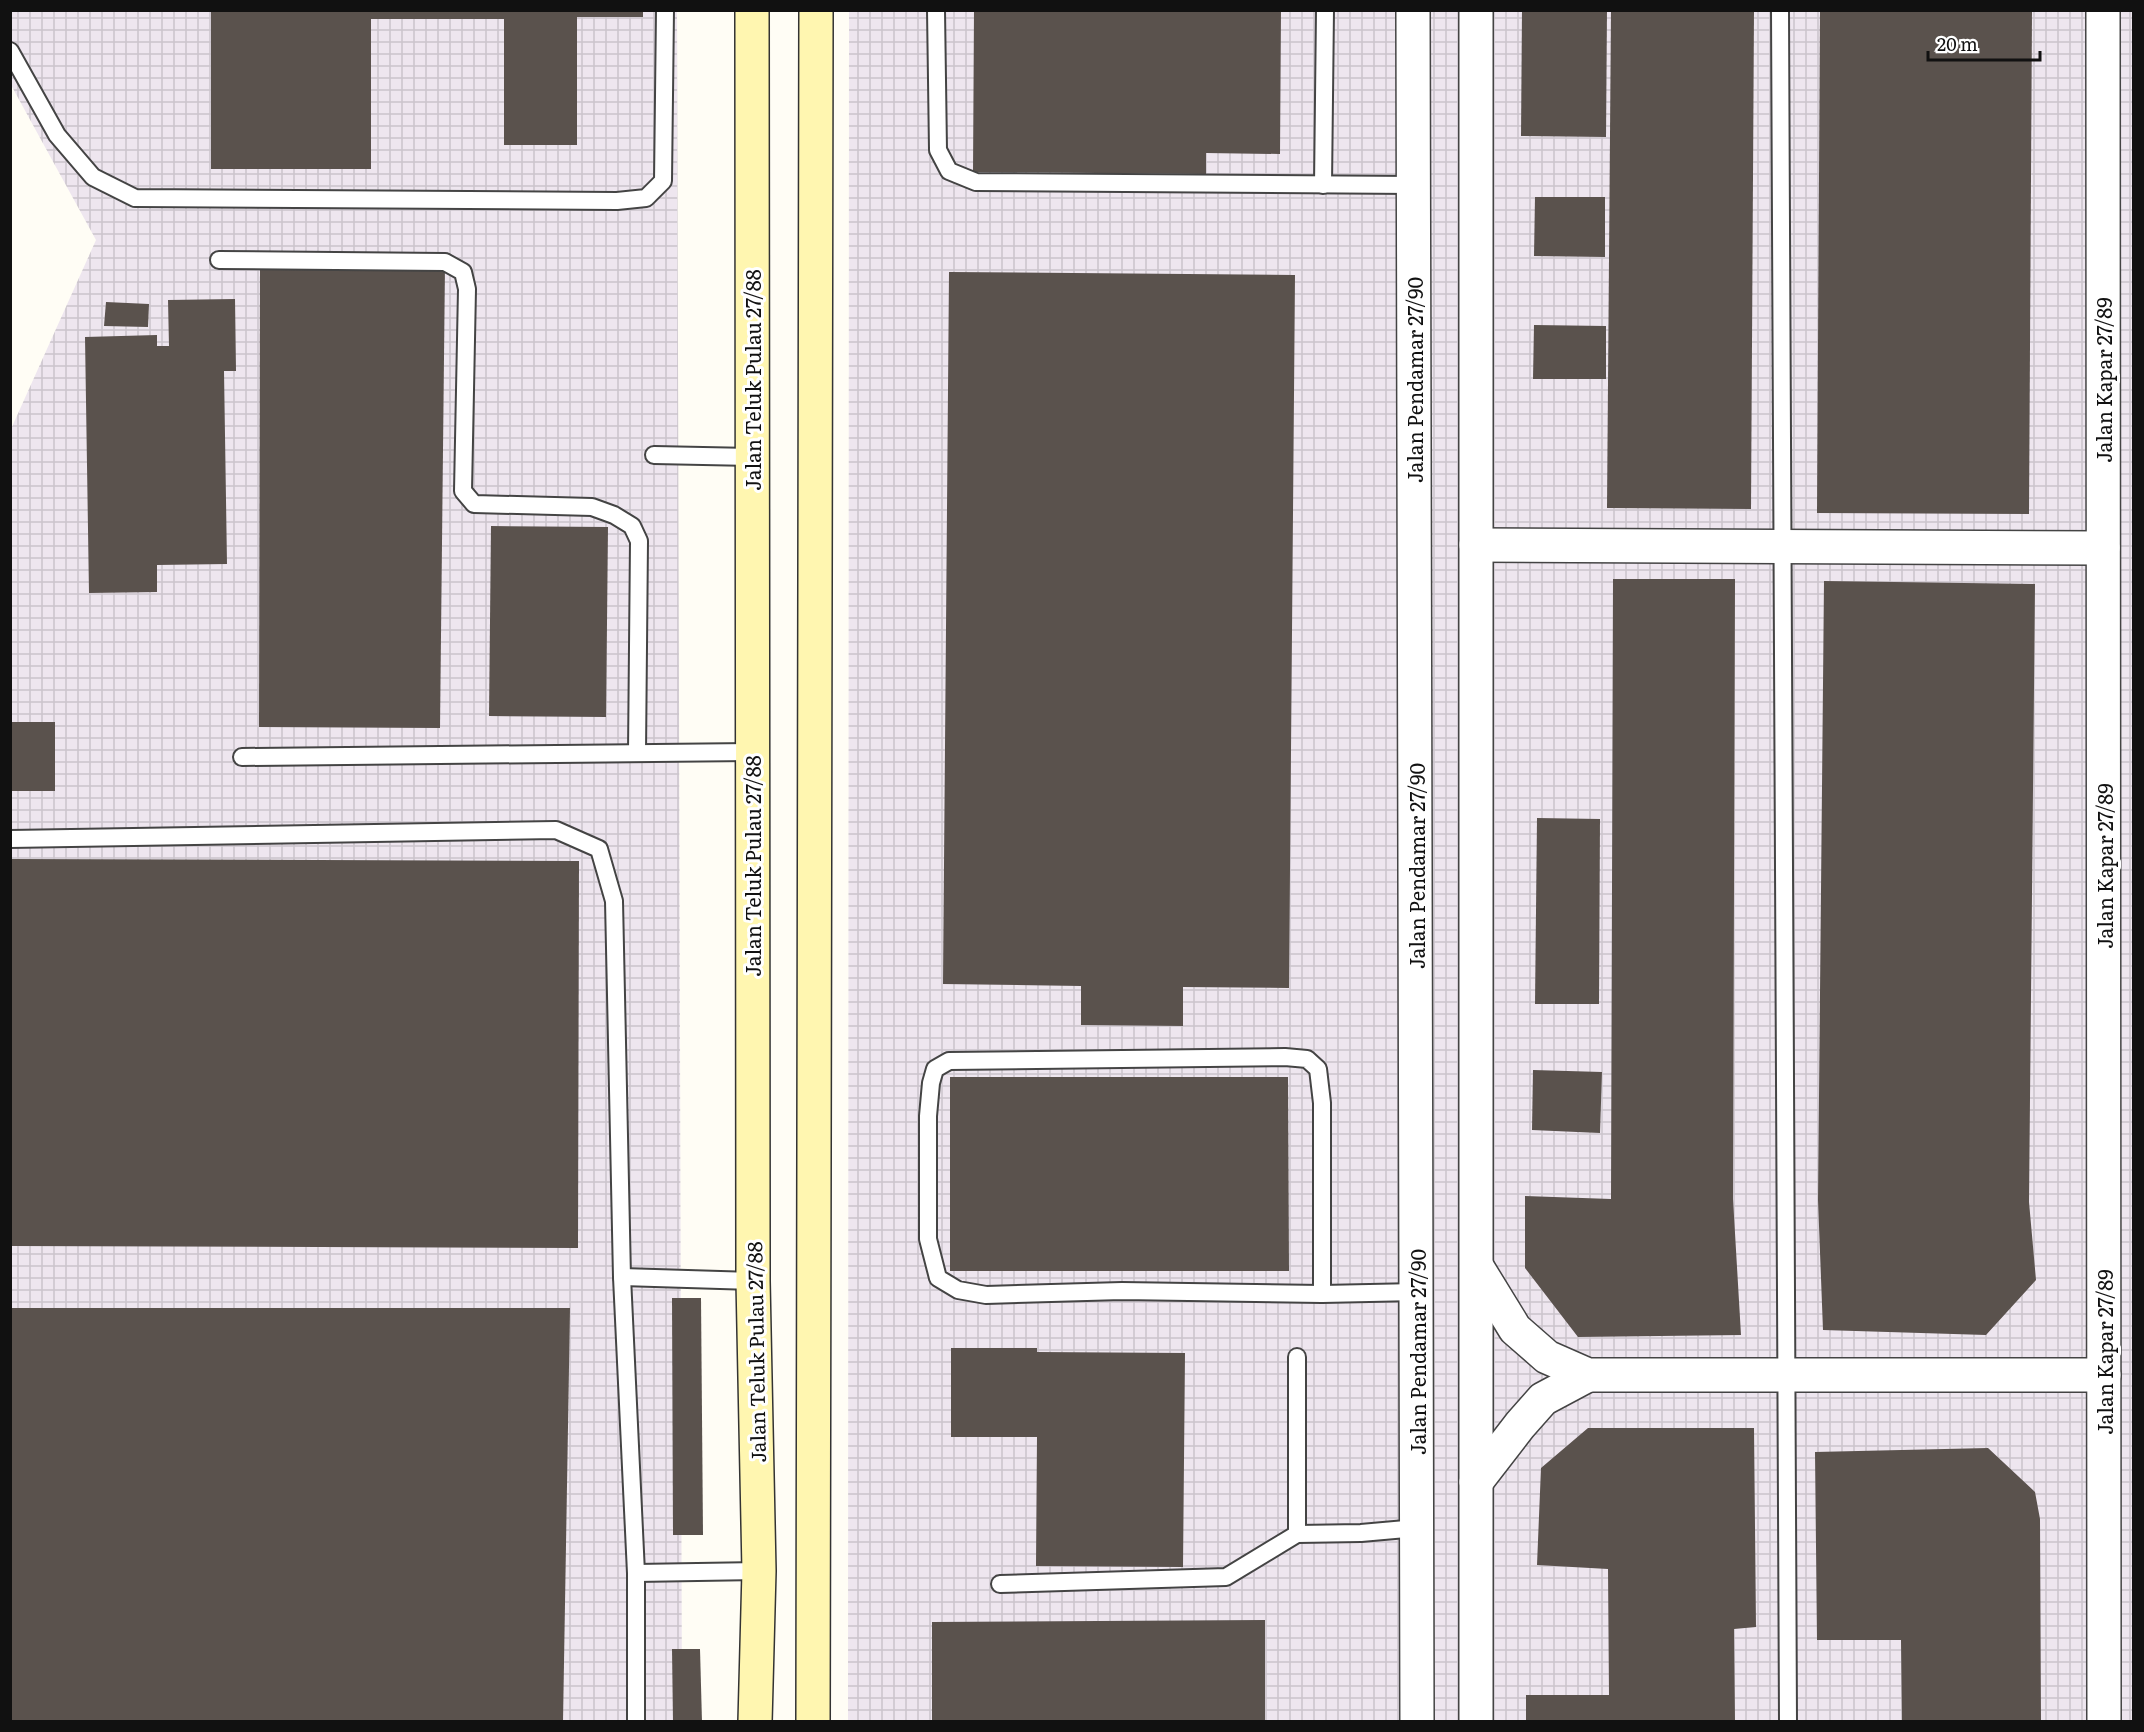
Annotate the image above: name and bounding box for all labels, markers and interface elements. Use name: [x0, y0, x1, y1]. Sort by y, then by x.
scale bar: [1928, 24, 2040, 62]
text: 20 m: [1937, 30, 1978, 57]
street label: Jalan Teluk Pulau 27/88: [737, 269, 767, 491]
street label: Jalan Pendamar 27/90: [1399, 277, 1429, 483]
street label: Jalan Kapar 27/89: [2088, 297, 2118, 463]
street label: Jalan Teluk Pulau 27/88: [737, 755, 767, 977]
street label: Jalan Pendamar 27/90: [1401, 763, 1431, 969]
street label: Jalan Kapar 27/89: [2089, 783, 2119, 949]
street label: Jalan Teluk Pulau 27/88: [738, 1241, 772, 1463]
street label: Jalan Pendamar 27/90: [1402, 1249, 1432, 1455]
street label: Jalan Kapar 27/89: [2089, 1269, 2119, 1435]

